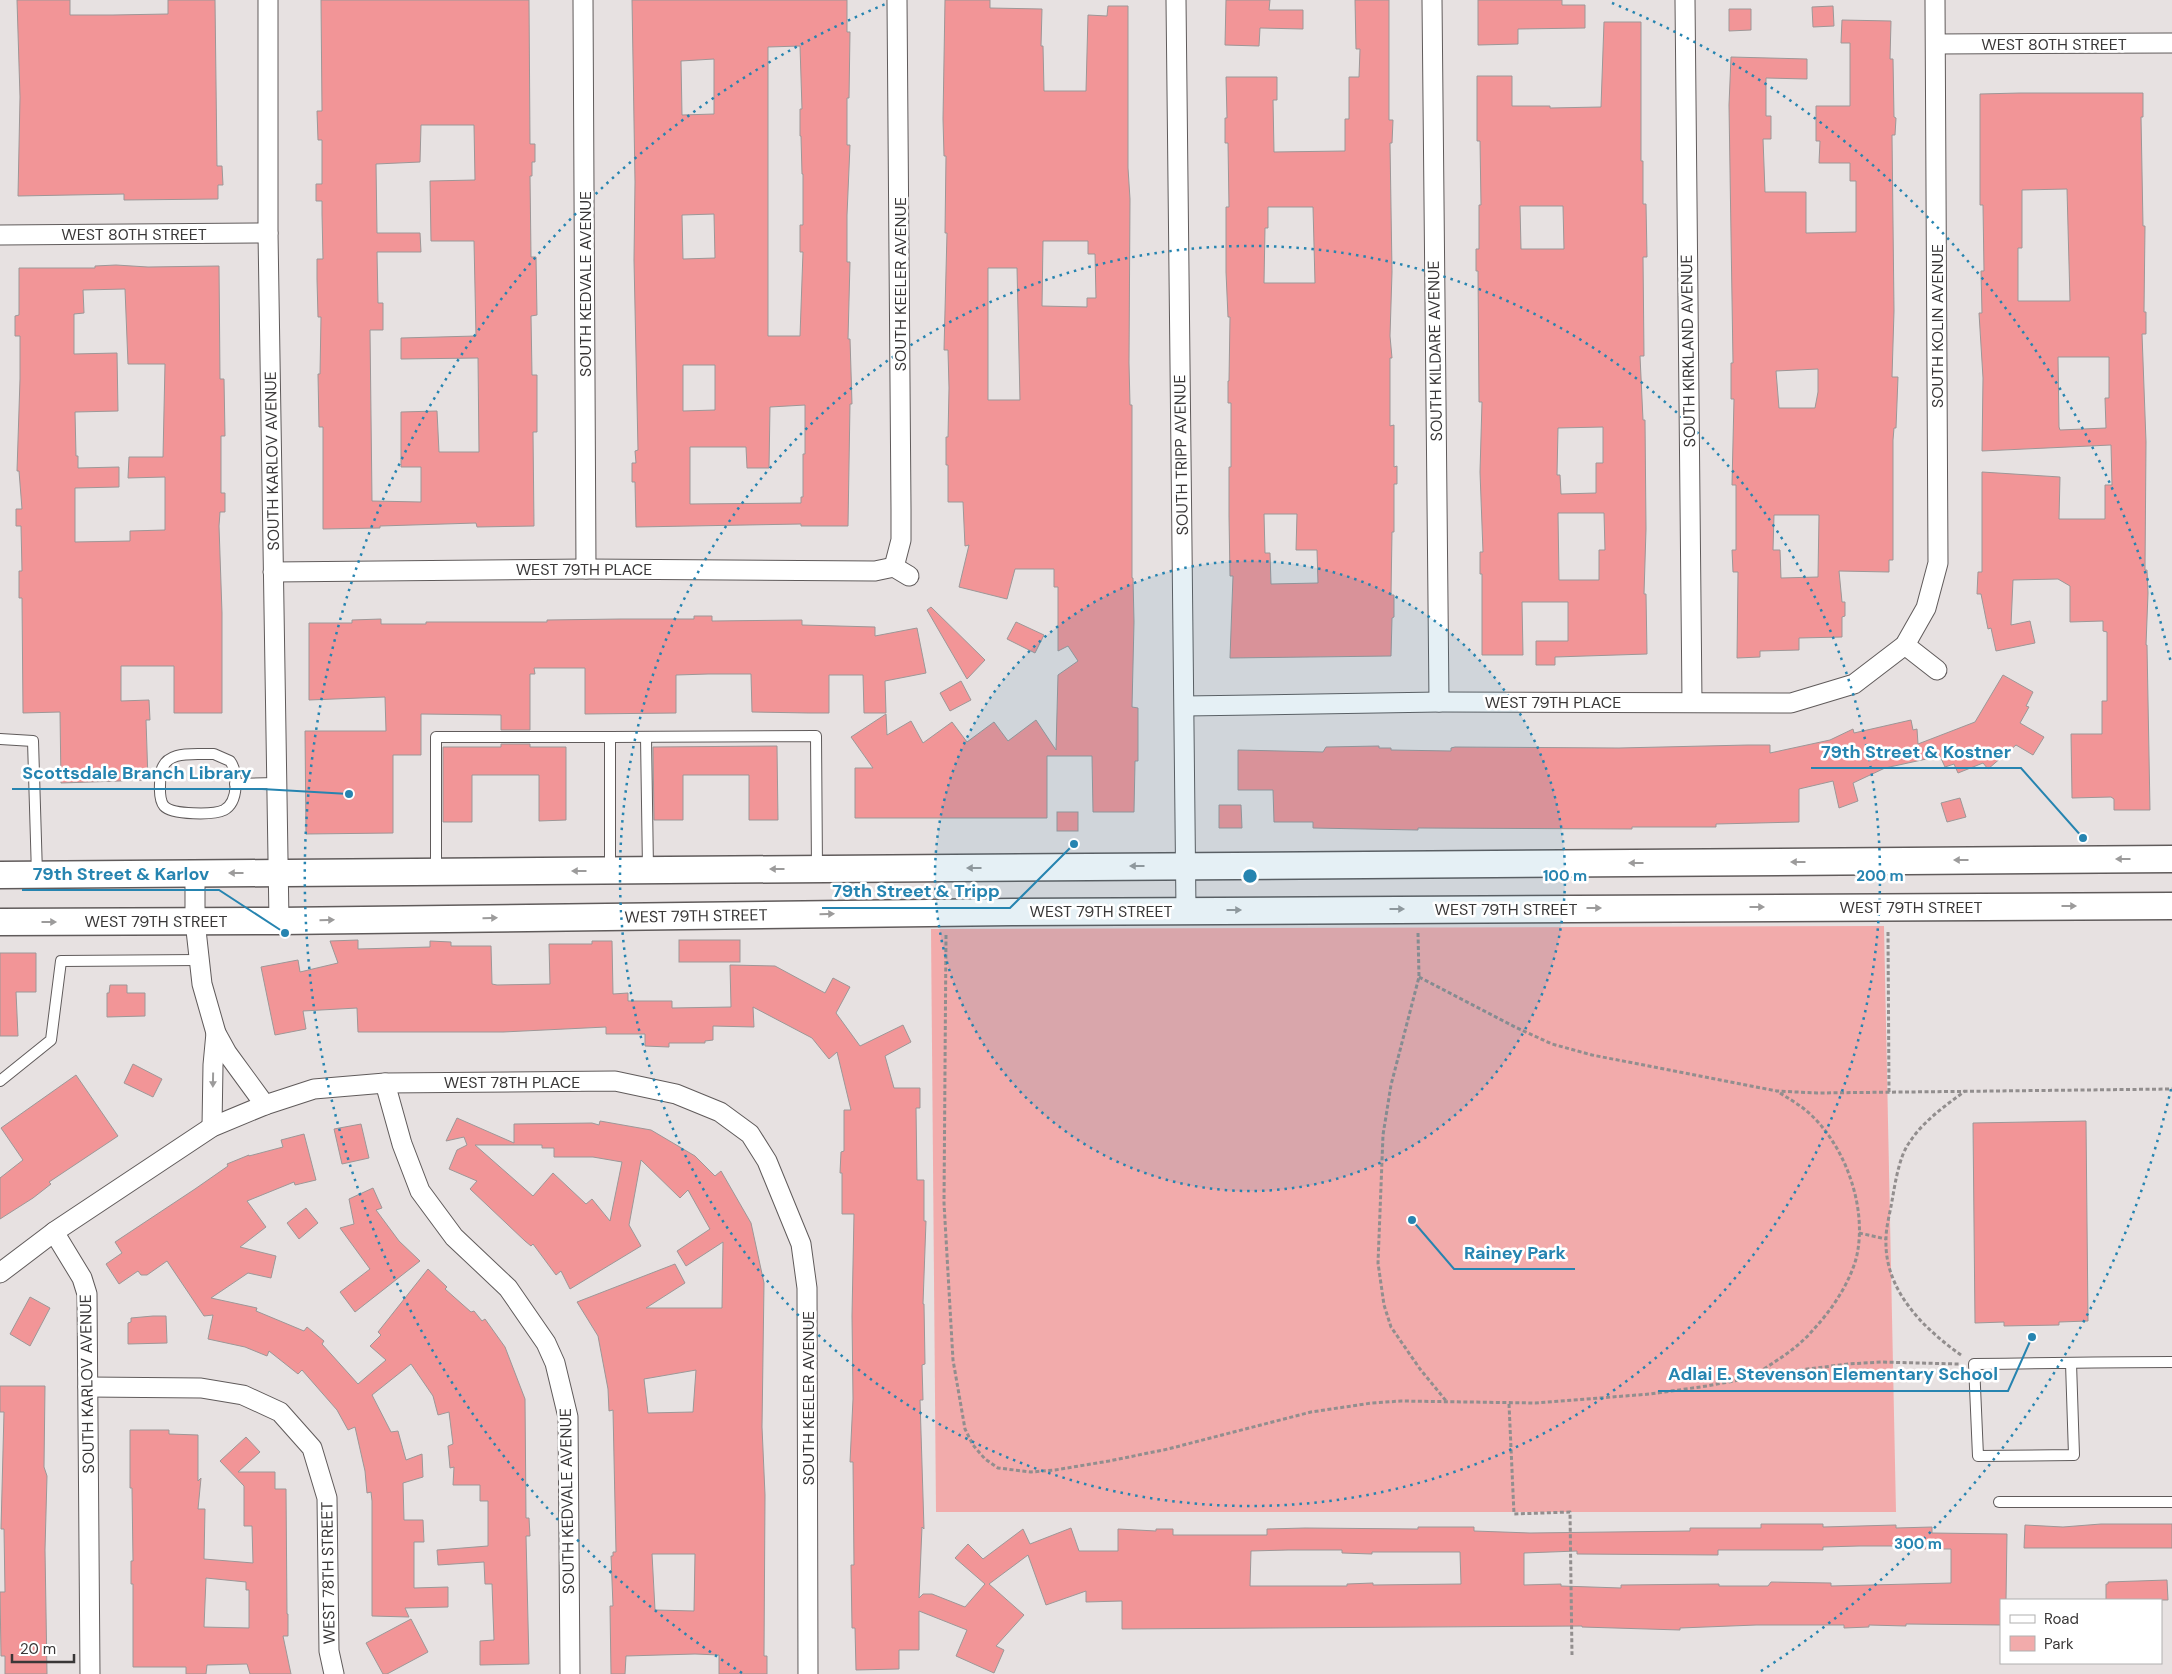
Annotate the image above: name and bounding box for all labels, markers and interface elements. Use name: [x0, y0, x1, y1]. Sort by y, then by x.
street label: WEST 80TH STREET: [1981, 34, 2127, 55]
street label: SOUTH KEDVALE AVENUE: [575, 191, 596, 377]
street label: SOUTH KEELER AVENUE: [890, 197, 911, 371]
street label: WEST 80TH STREET: [61, 224, 207, 245]
street label: SOUTH KOLIN AVENUE: [1927, 244, 1948, 408]
street label: SOUTH KIRKLAND AVENUE: [1676, 254, 1700, 448]
street label: SOUTH KILDARE AVENUE: [1423, 260, 1447, 442]
street label: SOUTH KARLOV AVENUE: [260, 371, 284, 551]
street label: SOUTH TRIPP AVENUE: [1169, 374, 1193, 536]
street label: WEST 79TH PLACE: [516, 559, 652, 580]
street label: WEST 79TH PLACE: [1485, 692, 1621, 713]
callout: 79th Street & Kostner: [1811, 735, 2021, 768]
text: 79th Street & Kostner: [1821, 740, 2011, 764]
callout: Scottsdale Branch Library: [12, 756, 262, 789]
text: Scottsdale Branch Library: [22, 761, 252, 785]
one-way arrow: [2115, 855, 2131, 863]
one-way arrow: [1953, 856, 1969, 864]
callout: 79th Street & Karlov: [22, 857, 219, 890]
one-way arrow: [1790, 858, 1806, 866]
one-way arrow: [1628, 859, 1644, 867]
text: 79th Street & Karlov: [33, 862, 209, 886]
one-way arrow: [1129, 862, 1145, 870]
one-way arrow: [966, 864, 982, 872]
one-way arrow: [769, 865, 785, 873]
text: 100 m: [1543, 866, 1587, 886]
text: 200 m: [1856, 866, 1904, 886]
one-way arrow: [571, 867, 587, 875]
centre of rings: [1241, 867, 1259, 885]
one-way arrow: [228, 869, 244, 877]
callout: 79th Street & Tripp: [822, 875, 1010, 908]
text: 79th Street & Tripp: [832, 879, 1000, 903]
street label: WEST 79TH STREET: [1839, 897, 1983, 918]
street label: WEST 79TH STREET: [1434, 899, 1578, 920]
street label: WEST 79TH STREET: [1029, 901, 1173, 922]
one-way arrow: [2061, 902, 2077, 910]
one-way arrow: [1749, 903, 1765, 911]
street label: WEST 79TH STREET: [624, 904, 768, 928]
one-way arrow: [1587, 904, 1603, 912]
one-way arrow: [1389, 905, 1405, 913]
one-way arrow: [1227, 906, 1243, 914]
one-way arrow: [819, 910, 835, 918]
street label: WEST 79TH STREET: [84, 911, 228, 932]
one-way arrow: [482, 914, 498, 922]
one-way arrow: [320, 916, 336, 924]
one-way arrow: [41, 918, 57, 926]
street label: WEST 78TH PLACE: [444, 1072, 580, 1093]
one-way arrow: [209, 1073, 217, 1089]
callout: Rainey Park: [1454, 1236, 1575, 1269]
text: Rainey Park: [1464, 1241, 1567, 1265]
street label: SOUTH KARLOV AVENUE: [75, 1294, 99, 1474]
street label: SOUTH KEELER AVENUE: [798, 1311, 819, 1485]
callout: Adlai E. Stevenson Elementary School: [1658, 1358, 2008, 1391]
text: Adlai E. Stevenson Elementary School: [1668, 1362, 1998, 1386]
street label: SOUTH KEDVALE AVENUE: [555, 1408, 579, 1594]
street label: WEST 78TH STREET: [316, 1501, 340, 1645]
text: 300 m: [1894, 1534, 1942, 1554]
legend: [2000, 1599, 2162, 1664]
text: Road: [2044, 1609, 2079, 1629]
scale bar: [12, 1632, 75, 1664]
text: Park: [2044, 1634, 2074, 1654]
text: 20 m: [20, 1639, 56, 1659]

